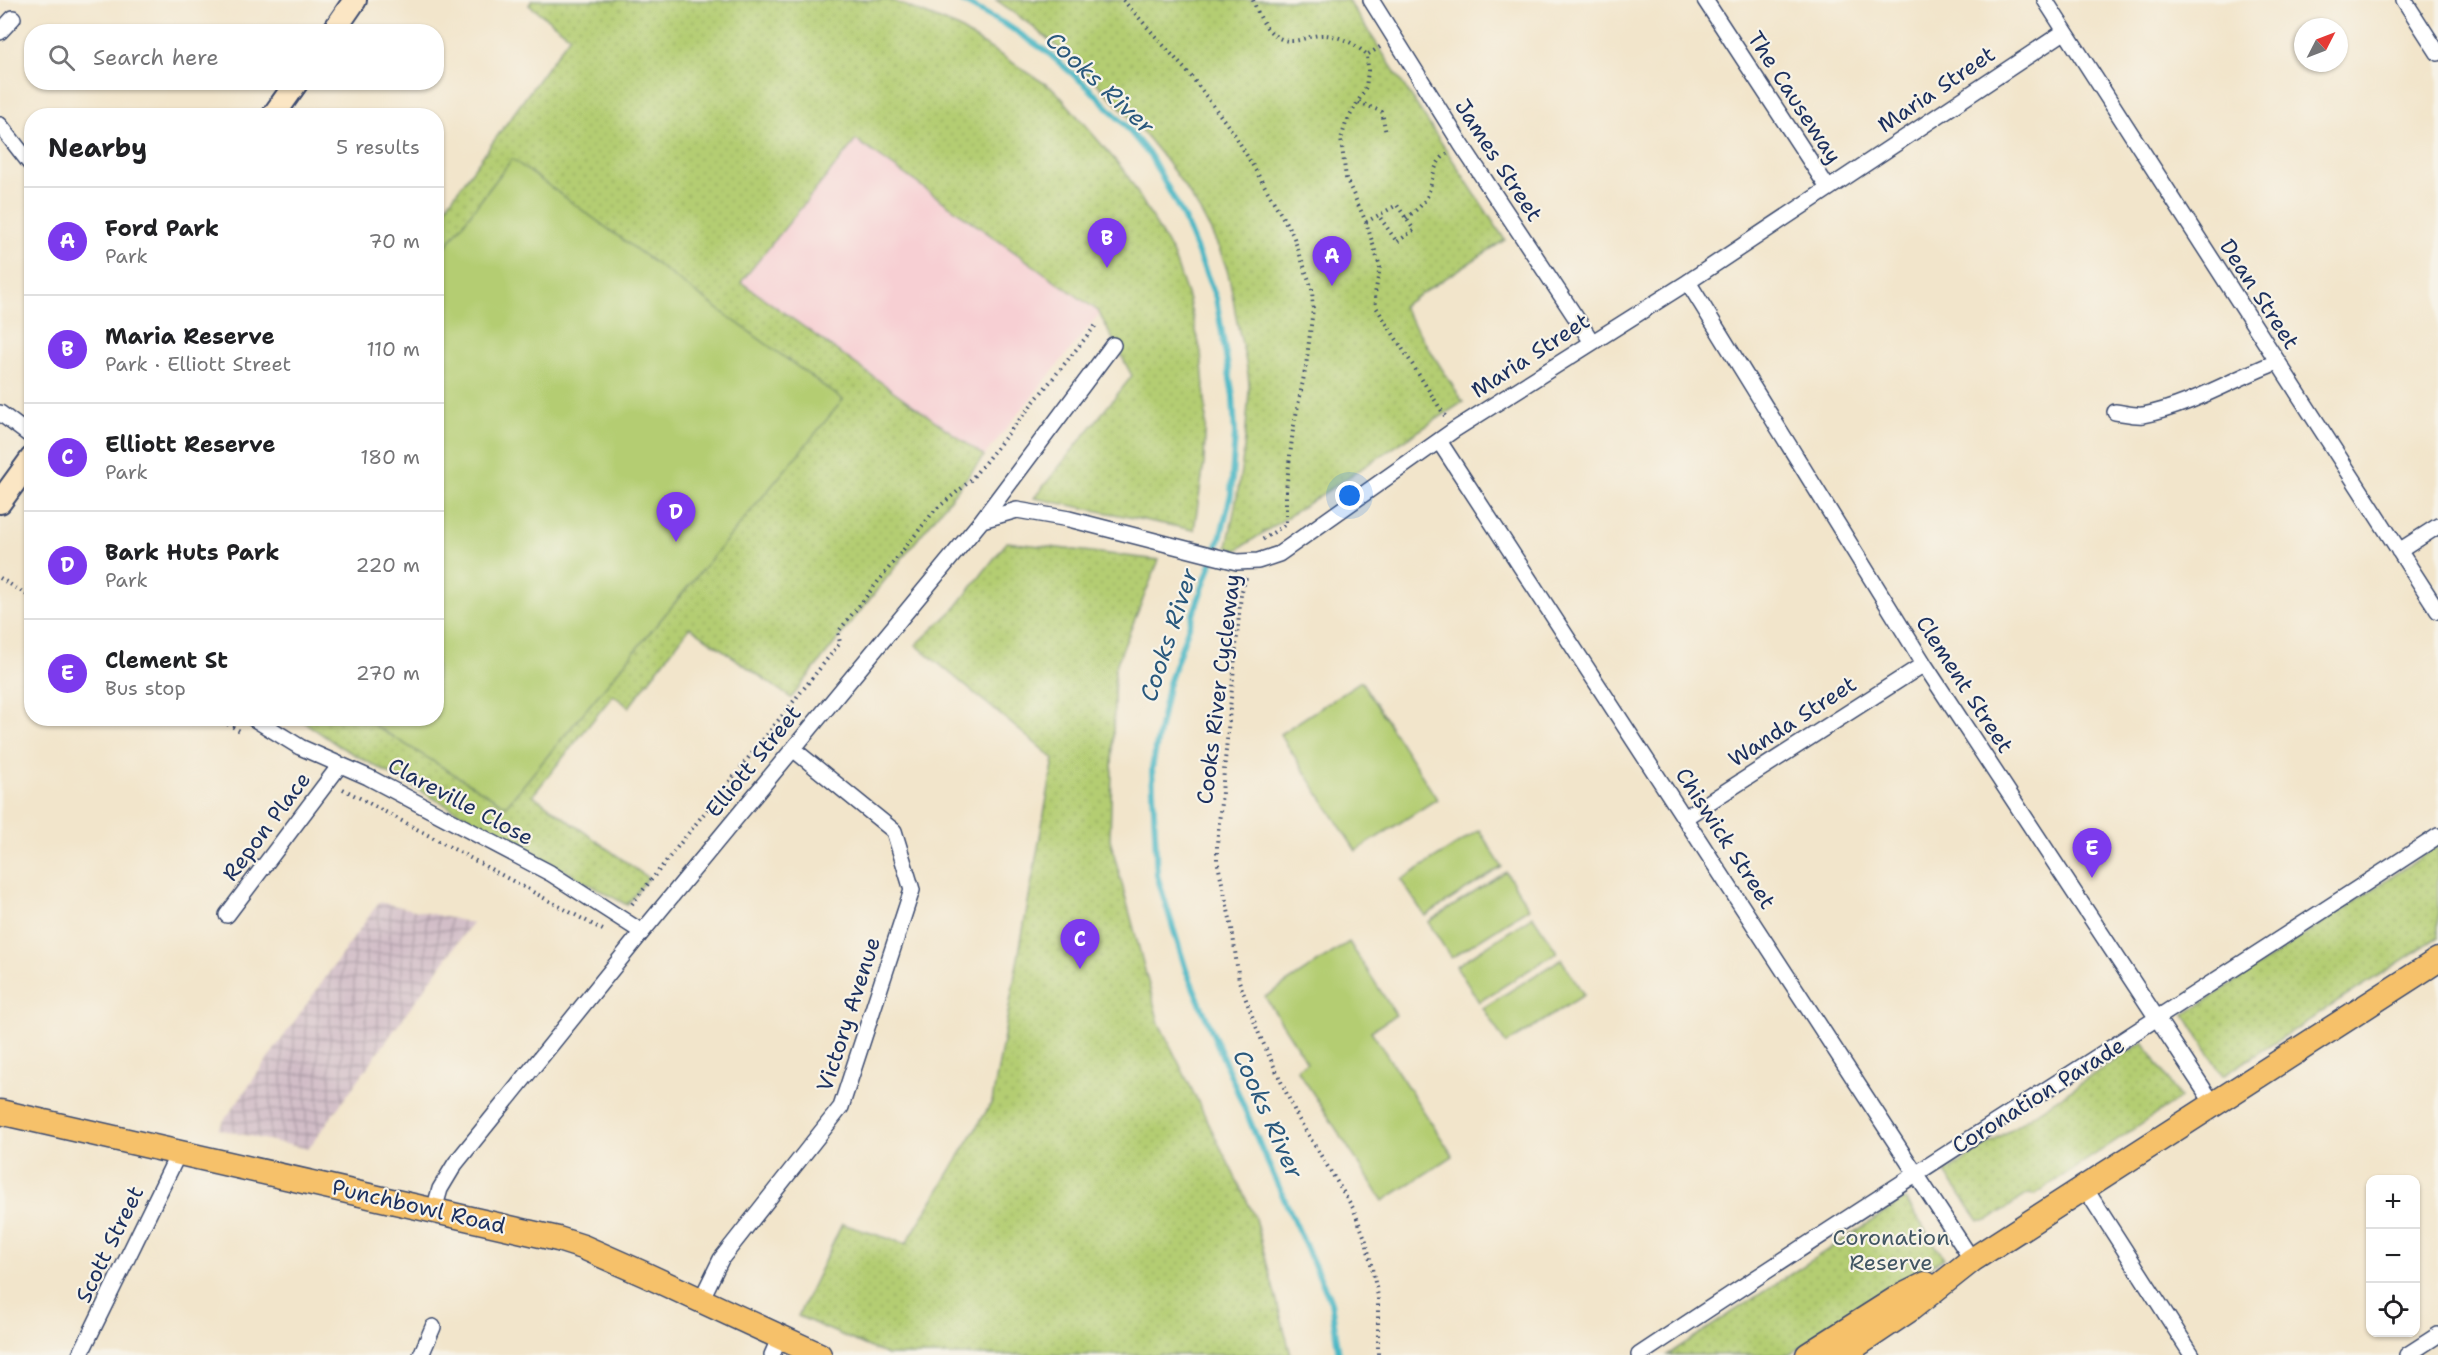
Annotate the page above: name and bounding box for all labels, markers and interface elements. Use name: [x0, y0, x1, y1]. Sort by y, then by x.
north arrow: [2294, 18, 2348, 72]
search box: [24, 24, 444, 90]
water label: Cooks River: [1039, 24, 1162, 142]
street label: The Causeway: [1741, 25, 1848, 169]
street label: Maria Street: [1872, 39, 2001, 139]
icon: search: [45, 41, 78, 74]
text: Search here: [93, 43, 219, 72]
street label: James Street: [1448, 93, 1549, 227]
text: Nearby: [48, 130, 147, 165]
text: 5 results: [336, 134, 420, 160]
text: Ford Park: [105, 214, 219, 243]
pin: B: [1088, 218, 1126, 268]
text: A: [60, 228, 75, 254]
text: 70 m: [368, 228, 420, 254]
street label: Dean Street: [2213, 234, 2306, 355]
pin: A: [1312, 236, 1352, 286]
text: Park: [105, 243, 148, 269]
street label: Maria Street: [1465, 306, 1595, 405]
text: Maria Reserve: [105, 322, 275, 351]
text: B: [61, 336, 74, 362]
text: 110 m: [366, 336, 420, 362]
text: Park · Elliott Street: [105, 351, 291, 377]
text: Elliott Reserve: [105, 430, 275, 459]
text: C: [61, 444, 74, 470]
text: 180 m: [360, 444, 420, 470]
text: Park: [105, 459, 148, 485]
your location: [1335, 481, 1364, 510]
pin: D: [656, 492, 696, 542]
text: Bark Huts Park: [105, 538, 279, 567]
text: D: [60, 552, 75, 578]
text: 220 m: [356, 552, 420, 578]
water label: Cooks River: [1132, 564, 1206, 706]
text: Park: [105, 567, 148, 593]
street label: Cooks River Cycleway: [1190, 572, 1247, 806]
street label: Clement Street: [1909, 610, 2020, 759]
text: Clement St: [105, 646, 228, 675]
text: E: [61, 660, 74, 686]
text: 270 m: [356, 660, 420, 686]
street label: Wanda Street: [1723, 669, 1862, 774]
text: Bus stop: [105, 675, 186, 701]
street label: Elliott Street: [699, 699, 808, 823]
street label: Clareville Close: [383, 751, 539, 852]
street label: Chiswick Street: [1669, 762, 1782, 915]
street label: Repon Place: [216, 766, 317, 887]
pin: E: [2072, 828, 2112, 878]
pin: C: [1060, 920, 1100, 969]
street label: Victory Avenue: [810, 933, 887, 1095]
street label: Coronation Parade: [1946, 1031, 2130, 1160]
water label: Cooks River: [1225, 1044, 1311, 1184]
street label: Punchbowl Road: [329, 1172, 509, 1241]
map controls: [2366, 1175, 2420, 1337]
button: +: [2366, 1175, 2420, 1229]
street label: Scott Street: [69, 1181, 150, 1308]
park label: Coronation Reserve: [1832, 1223, 1950, 1277]
button: −: [2366, 1229, 2420, 1283]
button: locate: [2366, 1283, 2420, 1337]

